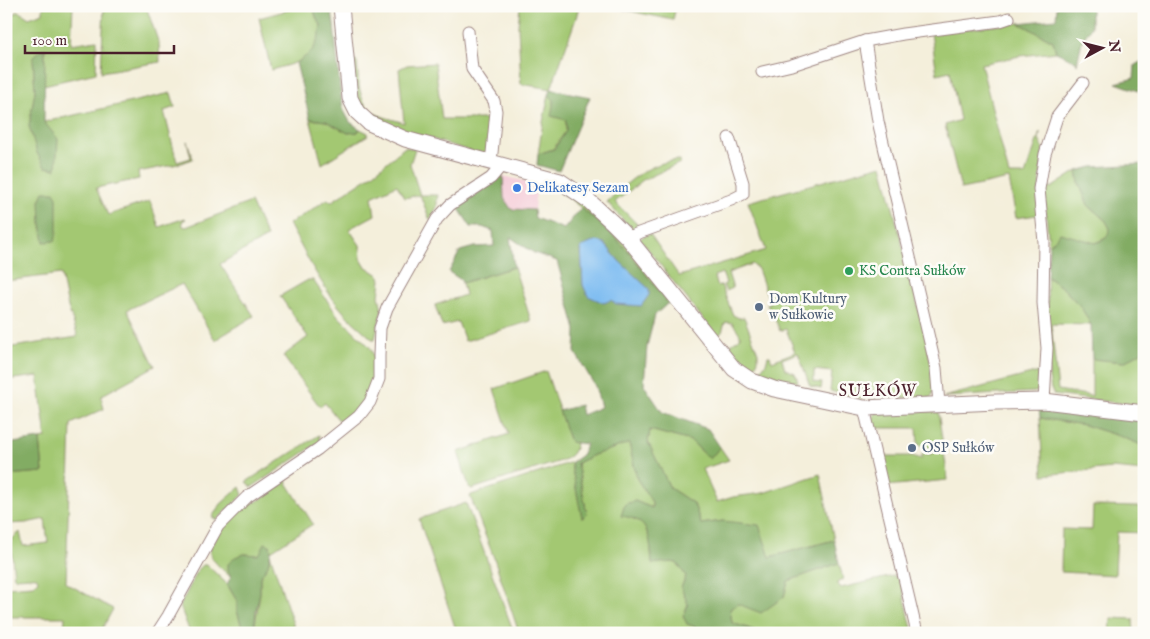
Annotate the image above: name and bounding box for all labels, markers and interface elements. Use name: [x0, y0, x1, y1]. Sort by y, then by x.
scale bar: [25, 22, 174, 54]
north arrow: [1078, 22, 1128, 72]
text: 100 m: [32, 31, 68, 50]
text: N: [1104, 38, 1124, 54]
place label: Delikatesy Sezam: [527, 179, 629, 197]
marker: Delikatesy Sezam: [511, 182, 523, 194]
place label: KS Contra Sułków: [859, 262, 966, 280]
marker: KS Contra Sułków: [843, 265, 855, 277]
place label: Dom Kultury w Sułkowie: [769, 290, 847, 324]
marker: Dom Kultury w Sułkowie: [753, 301, 765, 313]
district label: SUŁKÓW: [839, 380, 917, 402]
place label: OSP Sułków: [922, 439, 995, 457]
marker: OSP Sułków: [906, 442, 918, 454]

